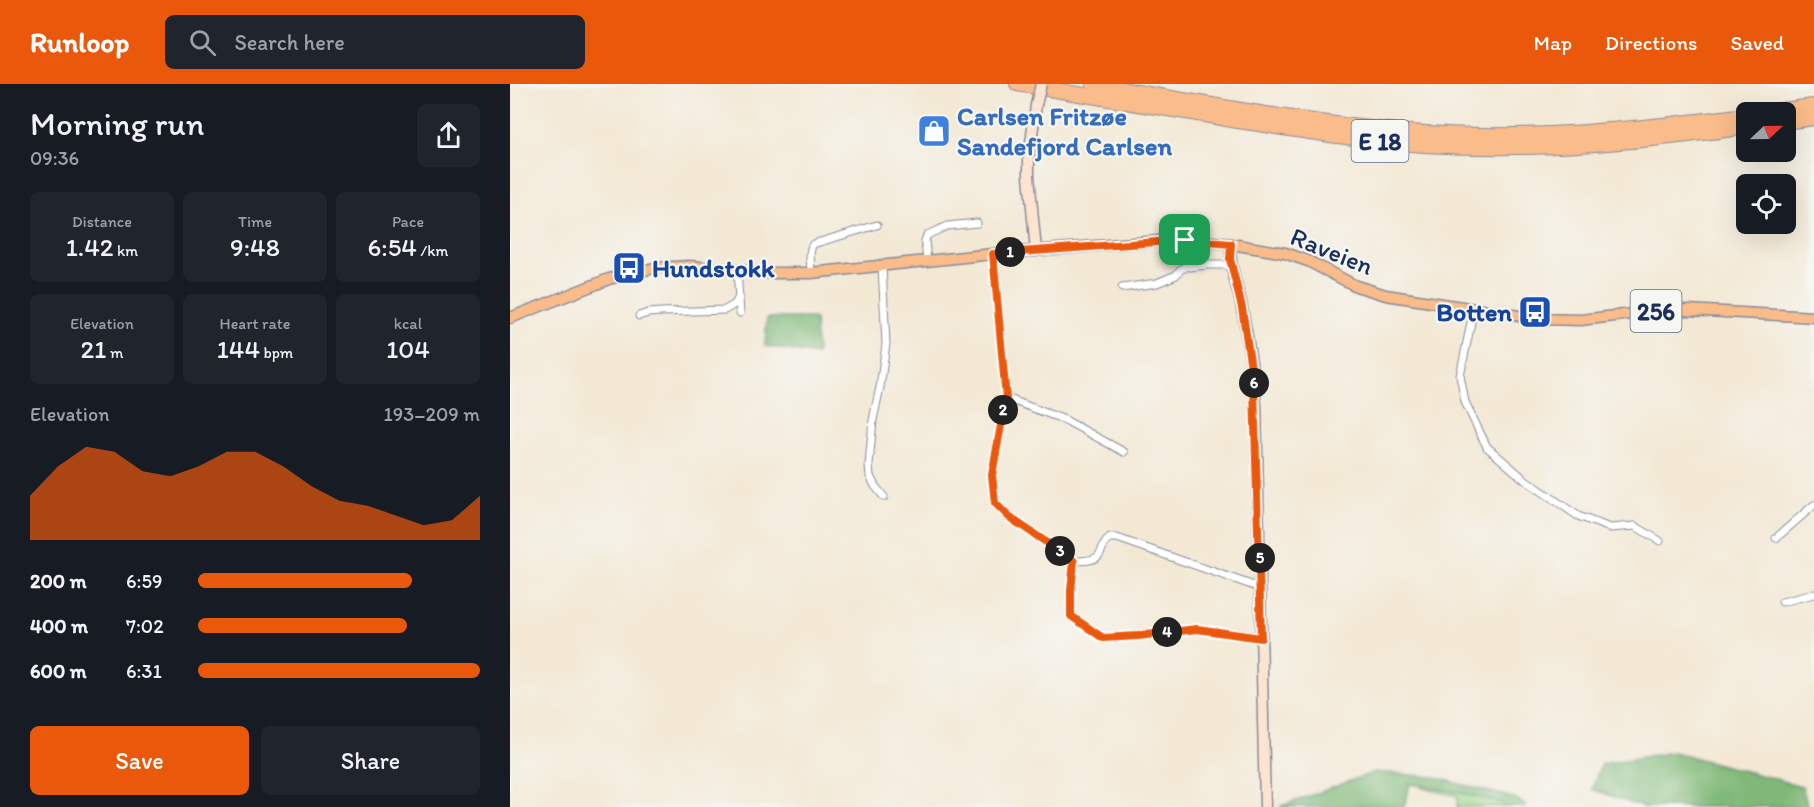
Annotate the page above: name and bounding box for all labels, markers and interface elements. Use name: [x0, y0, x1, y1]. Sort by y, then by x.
search box: [165, 15, 585, 69]
text: Runloop: [30, 25, 129, 59]
icon: search: [186, 26, 219, 59]
text: Search here: [234, 29, 345, 56]
text: Map: [1534, 30, 1572, 55]
text: Directions: [1605, 30, 1697, 55]
text: Saved: [1730, 30, 1784, 55]
place label: Carlsen Fritzøe Sandefjord Carlsen: [957, 100, 1172, 162]
north arrow: [1736, 102, 1796, 162]
map controls: [1736, 102, 1796, 234]
text: Morning run: [30, 104, 205, 143]
button: share: [417, 104, 480, 167]
shop icon: Carlsen Fritzøe Sandefjord Carlsen: [916, 113, 952, 149]
road number: E 18: [1352, 120, 1408, 162]
text: 09:36: [30, 146, 79, 170]
button: locate: [1736, 174, 1796, 234]
text: Distance: [72, 212, 132, 231]
text: Time: [238, 212, 272, 231]
text: Pace: [392, 212, 424, 231]
pin: [1159, 214, 1210, 265]
street label: Raveien: [1286, 220, 1378, 282]
icon: arrive: [1168, 223, 1201, 256]
text: 1.42: [66, 231, 114, 263]
text: 9:48: [230, 231, 280, 263]
text: 6:54: [368, 231, 417, 263]
pin: 1: [995, 237, 1025, 267]
text: km: [114, 241, 138, 260]
text: /km: [417, 241, 448, 260]
text: 1: [1006, 242, 1014, 261]
bus stop icon: Hundstokk: [611, 250, 647, 286]
place label: Hundstokk: [652, 252, 775, 284]
road number: 256: [1630, 290, 1682, 332]
bus stop icon: Botten: [1517, 294, 1553, 330]
place label: Botten: [1436, 296, 1512, 328]
text: Elevation: [70, 314, 134, 333]
text: Heart rate: [220, 314, 290, 333]
text: kcal: [394, 314, 422, 333]
text: 21: [81, 333, 106, 365]
text: 144: [217, 333, 260, 365]
text: 104: [386, 333, 430, 365]
text: m: [106, 343, 123, 362]
text: bpm: [260, 343, 293, 362]
pin: 6: [1239, 368, 1269, 398]
text: 6: [1250, 373, 1258, 392]
pin: 2: [988, 395, 1018, 425]
text: 2: [999, 400, 1007, 419]
text: Elevation: [30, 402, 109, 426]
text: 193–209 m: [384, 402, 480, 426]
pin: 3: [1045, 536, 1075, 566]
text: 3: [1056, 541, 1064, 560]
pin: 5: [1245, 543, 1275, 573]
text: 5: [1256, 548, 1264, 567]
text: 200 m: [30, 569, 86, 593]
text: 6:59: [126, 569, 162, 593]
text: 400 m: [30, 614, 88, 638]
text: 7:02: [126, 614, 164, 638]
pin: 4: [1152, 617, 1182, 647]
text: 4: [1162, 622, 1172, 641]
text: 600 m: [30, 659, 87, 683]
text: 6:31: [126, 659, 162, 683]
button: Save: [30, 726, 249, 795]
button: Share: [261, 726, 480, 795]

